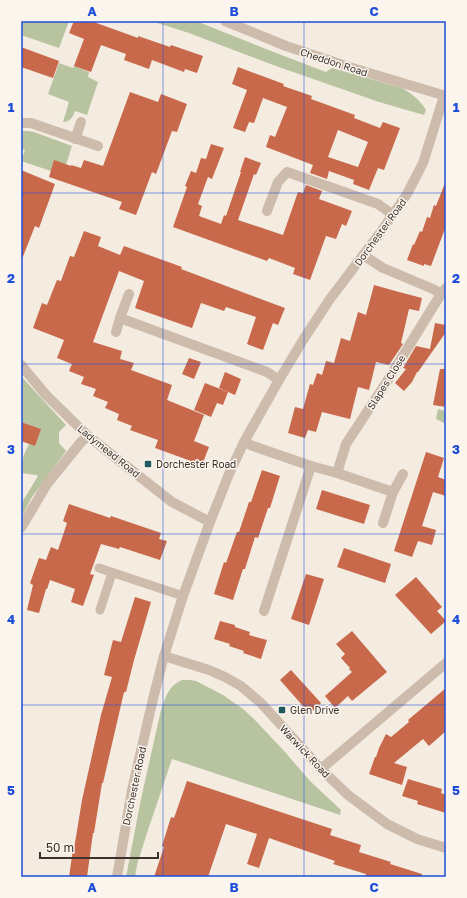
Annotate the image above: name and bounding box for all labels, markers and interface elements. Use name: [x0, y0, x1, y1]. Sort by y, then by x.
text: A: [87, 3, 97, 19]
text: B: [229, 3, 239, 19]
text: C: [369, 3, 379, 19]
street label: Cheddon Road: [299, 45, 369, 79]
text: 1: [8, 99, 15, 115]
text: 1: [453, 99, 460, 115]
street label: Dorchester Road: [352, 196, 408, 268]
text: 2: [7, 270, 15, 286]
text: 2: [452, 270, 460, 286]
street label: Slapes Close: [364, 352, 408, 411]
street label: Ladymead Road: [75, 422, 143, 480]
text: 3: [7, 441, 15, 457]
text: 3: [452, 441, 460, 457]
place label: Dorchester Road: [156, 458, 236, 470]
marker: Dorchester Road: [143, 459, 153, 469]
text: 4: [7, 611, 15, 627]
text: 4: [452, 611, 460, 627]
place label: Glen Drive: [290, 704, 340, 716]
marker: Glen Drive: [277, 705, 287, 715]
street label: Warwick Road: [277, 722, 333, 780]
street label: Dorchester Road: [120, 746, 148, 826]
text: 5: [7, 782, 15, 798]
text: 5: [452, 782, 460, 798]
scale bar: [40, 834, 158, 860]
text: 50 m: [46, 840, 74, 855]
text: A: [87, 879, 97, 895]
text: B: [229, 879, 239, 895]
text: C: [369, 879, 379, 895]

